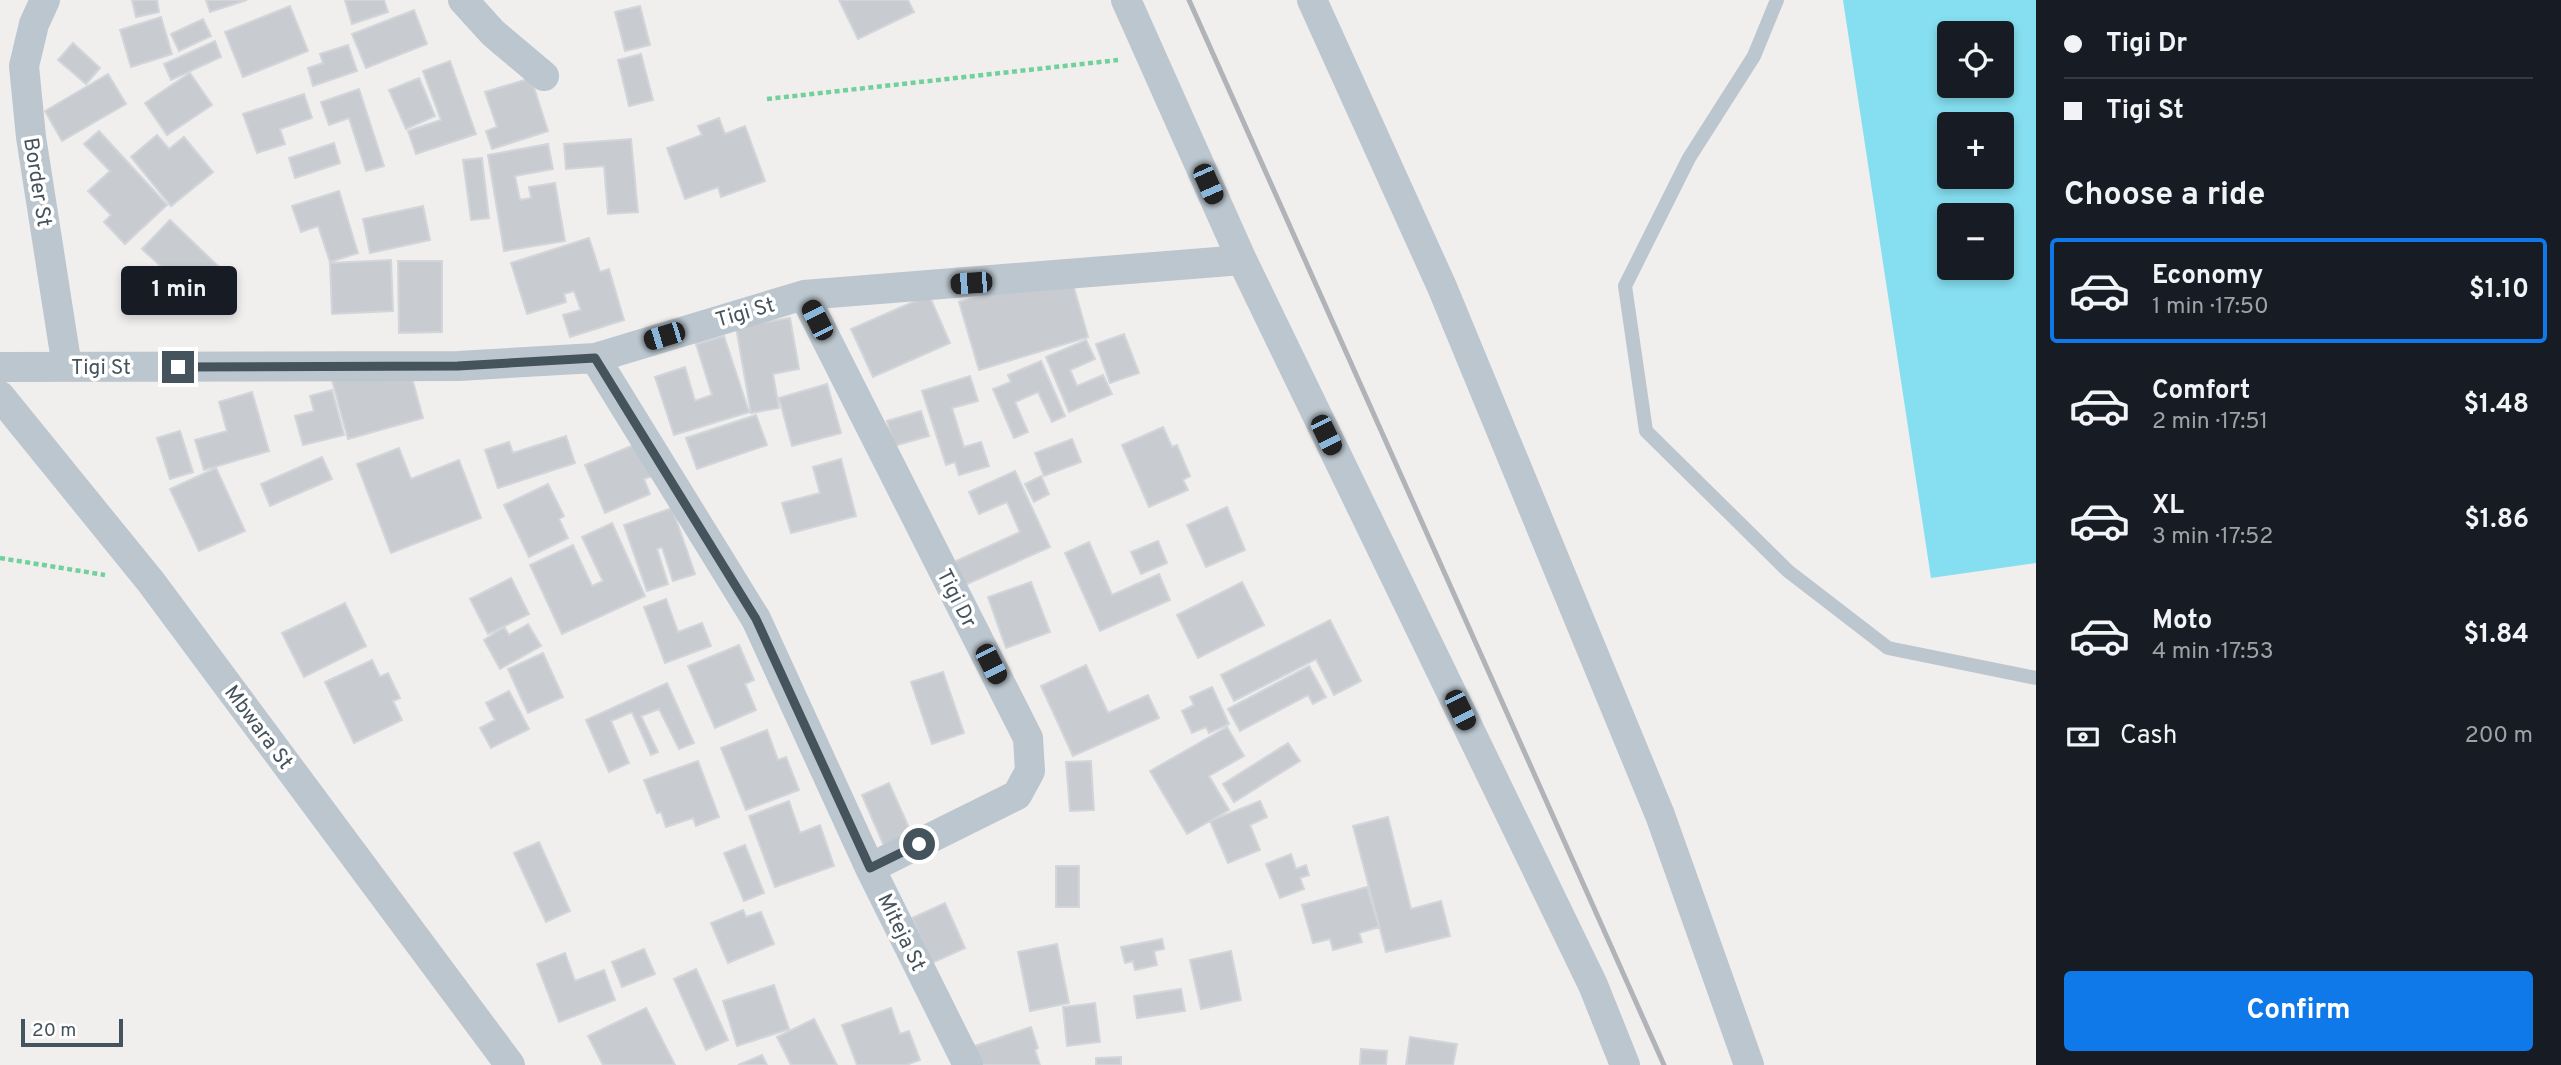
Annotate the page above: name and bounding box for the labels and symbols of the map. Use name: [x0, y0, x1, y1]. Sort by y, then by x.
street label: Border St: [16, 136, 57, 229]
car: [1190, 161, 1227, 207]
callout: 1 min: [120, 266, 236, 314]
car: [950, 271, 993, 295]
street label: Tigi St: [713, 292, 778, 335]
car: [799, 297, 836, 343]
car: [641, 320, 688, 352]
route end: [162, 351, 194, 383]
street label: Tigi St: [71, 355, 131, 382]
car: [1308, 412, 1345, 458]
street label: Tigi Dr: [930, 565, 982, 633]
car: [973, 641, 1010, 687]
street label: Mbwara St: [217, 680, 298, 775]
car: [1442, 687, 1479, 733]
route start: [903, 828, 935, 860]
street label: Miteja St: [870, 889, 931, 976]
scale bar: [21, 1016, 122, 1048]

